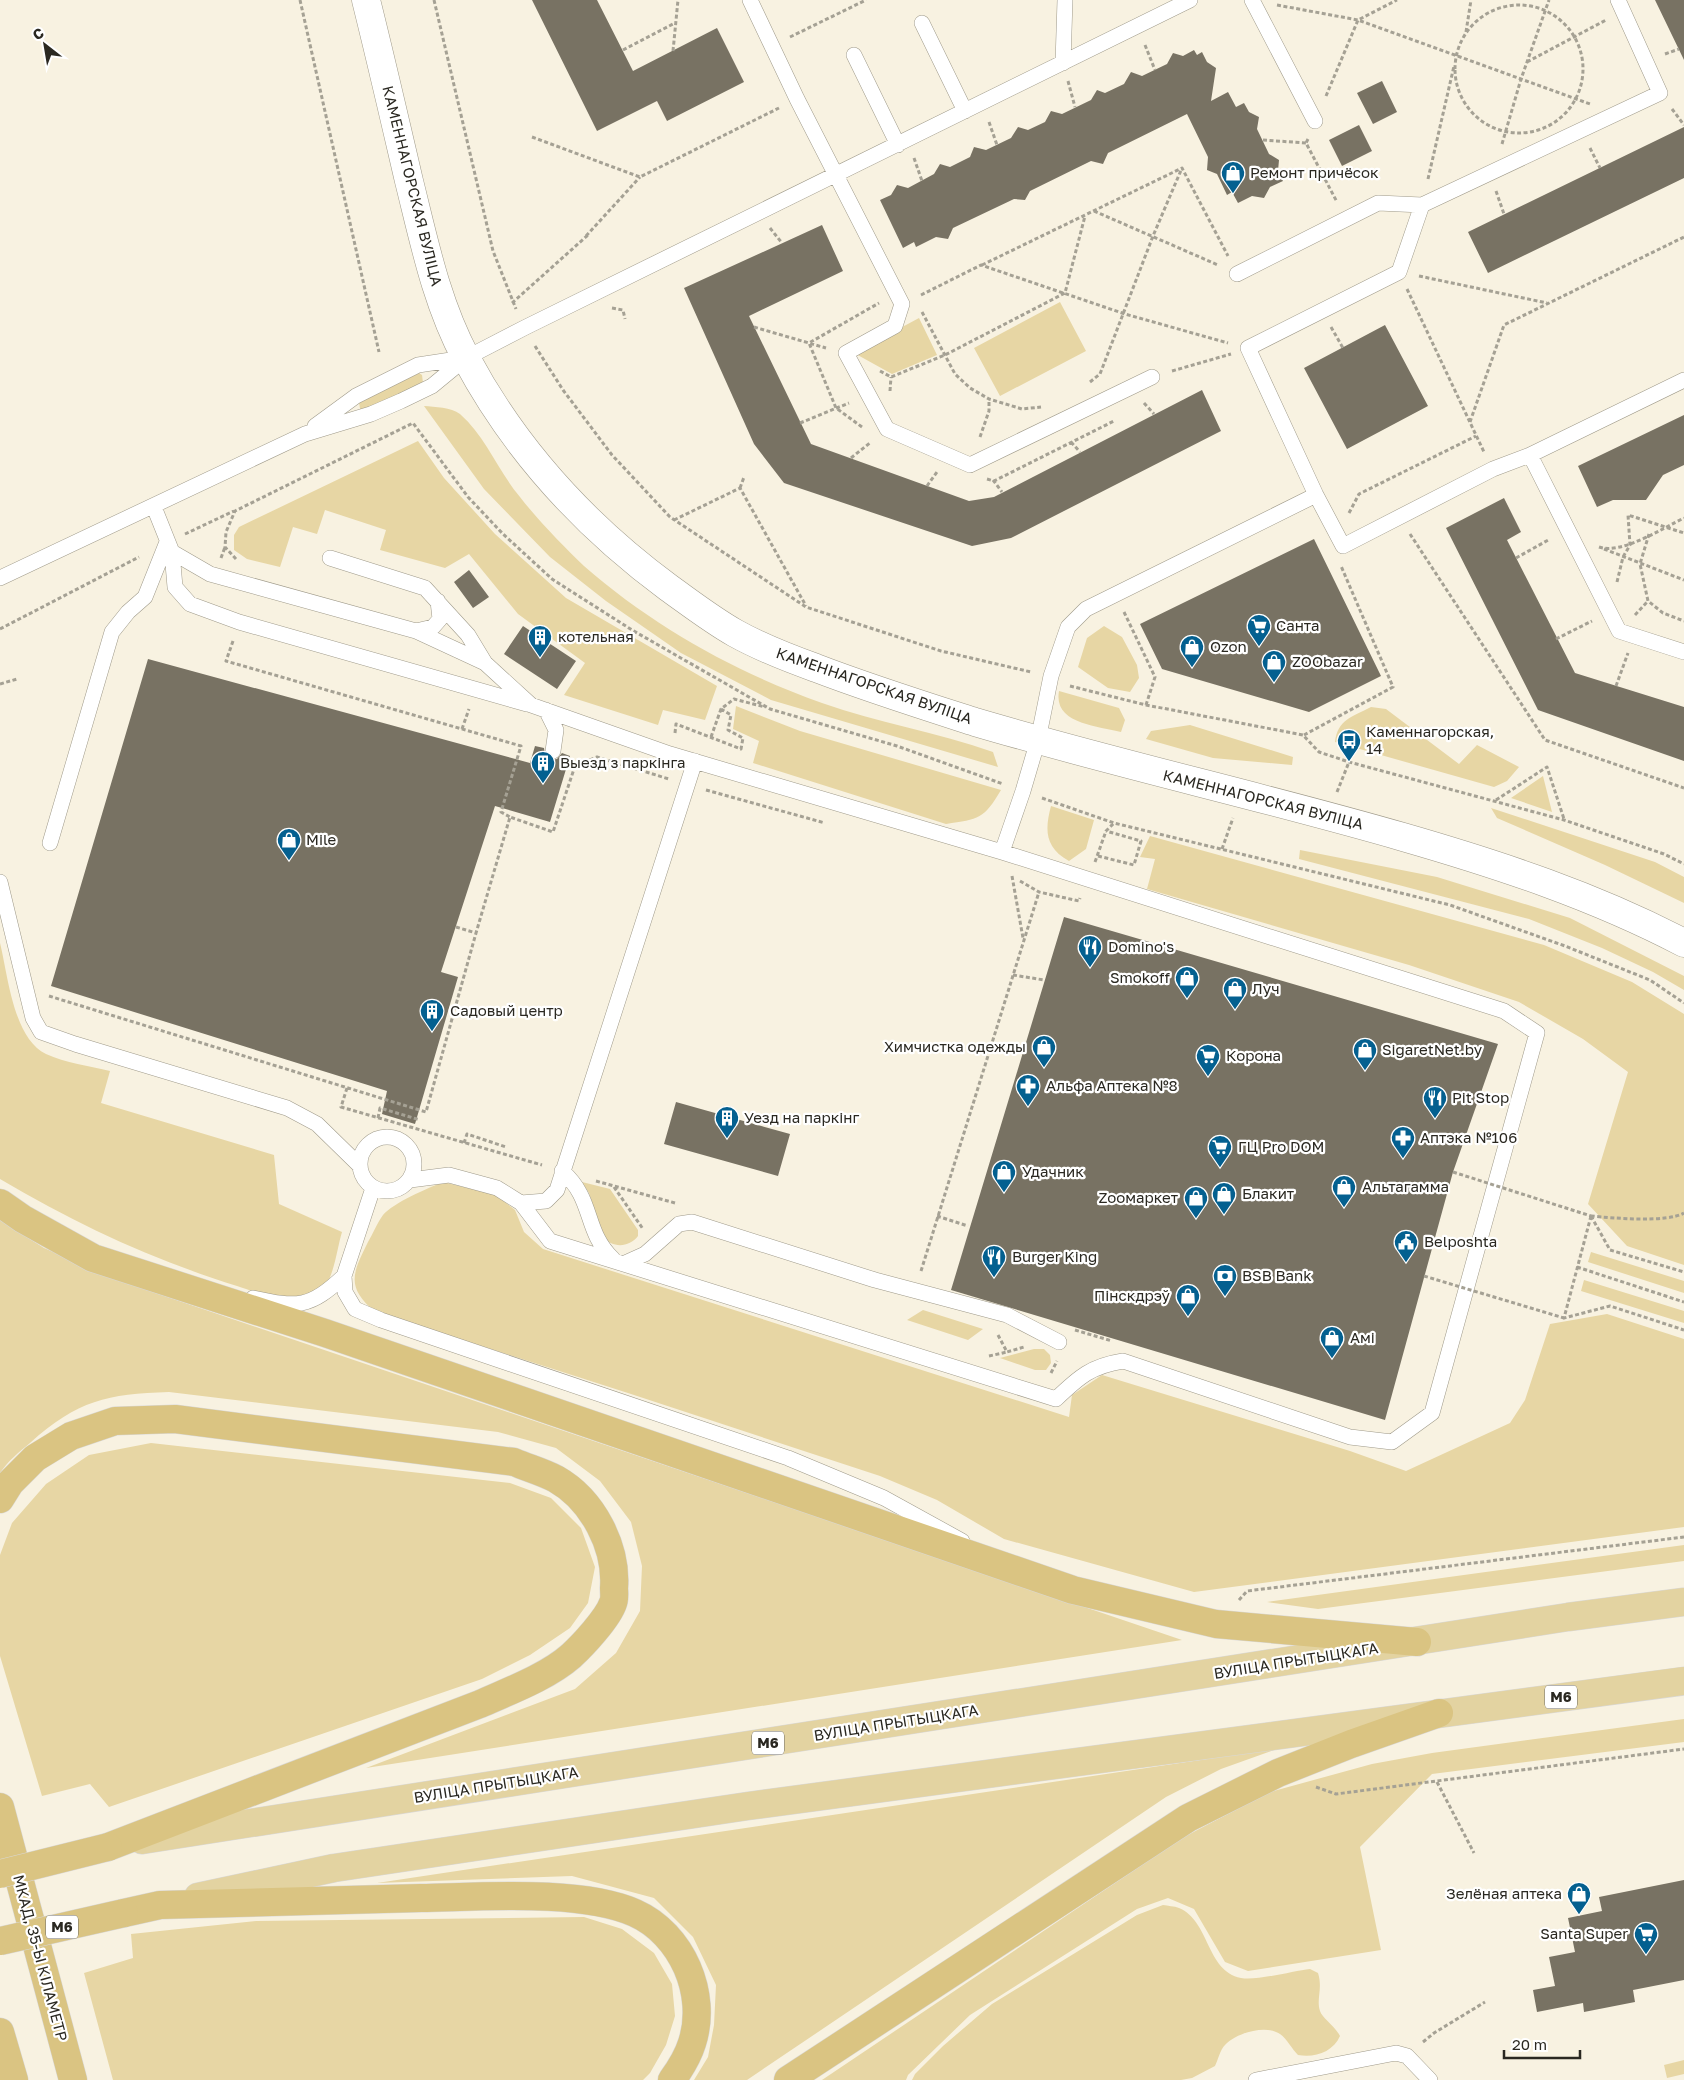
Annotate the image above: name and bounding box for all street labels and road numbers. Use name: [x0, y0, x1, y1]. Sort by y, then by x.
street label: КАМЕННАГОРСКАЯ ВУЛІЦА: [379, 84, 447, 288]
street label: КАМЕННАГОРСКАЯ ВУЛІЦА: [774, 643, 975, 727]
street label: КАМЕННАГОРСКАЯ ВУЛІЦА: [1161, 765, 1365, 833]
street label: ВУЛІЦА ПРЫТЫЦКАГА: [1212, 1638, 1379, 1682]
road number: М6: [1545, 1685, 1577, 1708]
street label: ВУЛІЦА ПРЫТЫЦКАГА: [812, 1700, 979, 1744]
road number: М6: [752, 1732, 784, 1755]
street label: ВУЛІЦА ПРЫТЫЦКАГА: [412, 1762, 579, 1806]
street label: МКАД, 35-Ы КІЛАМЕТР: [10, 1873, 72, 2043]
road number: М6: [46, 1915, 78, 1938]

